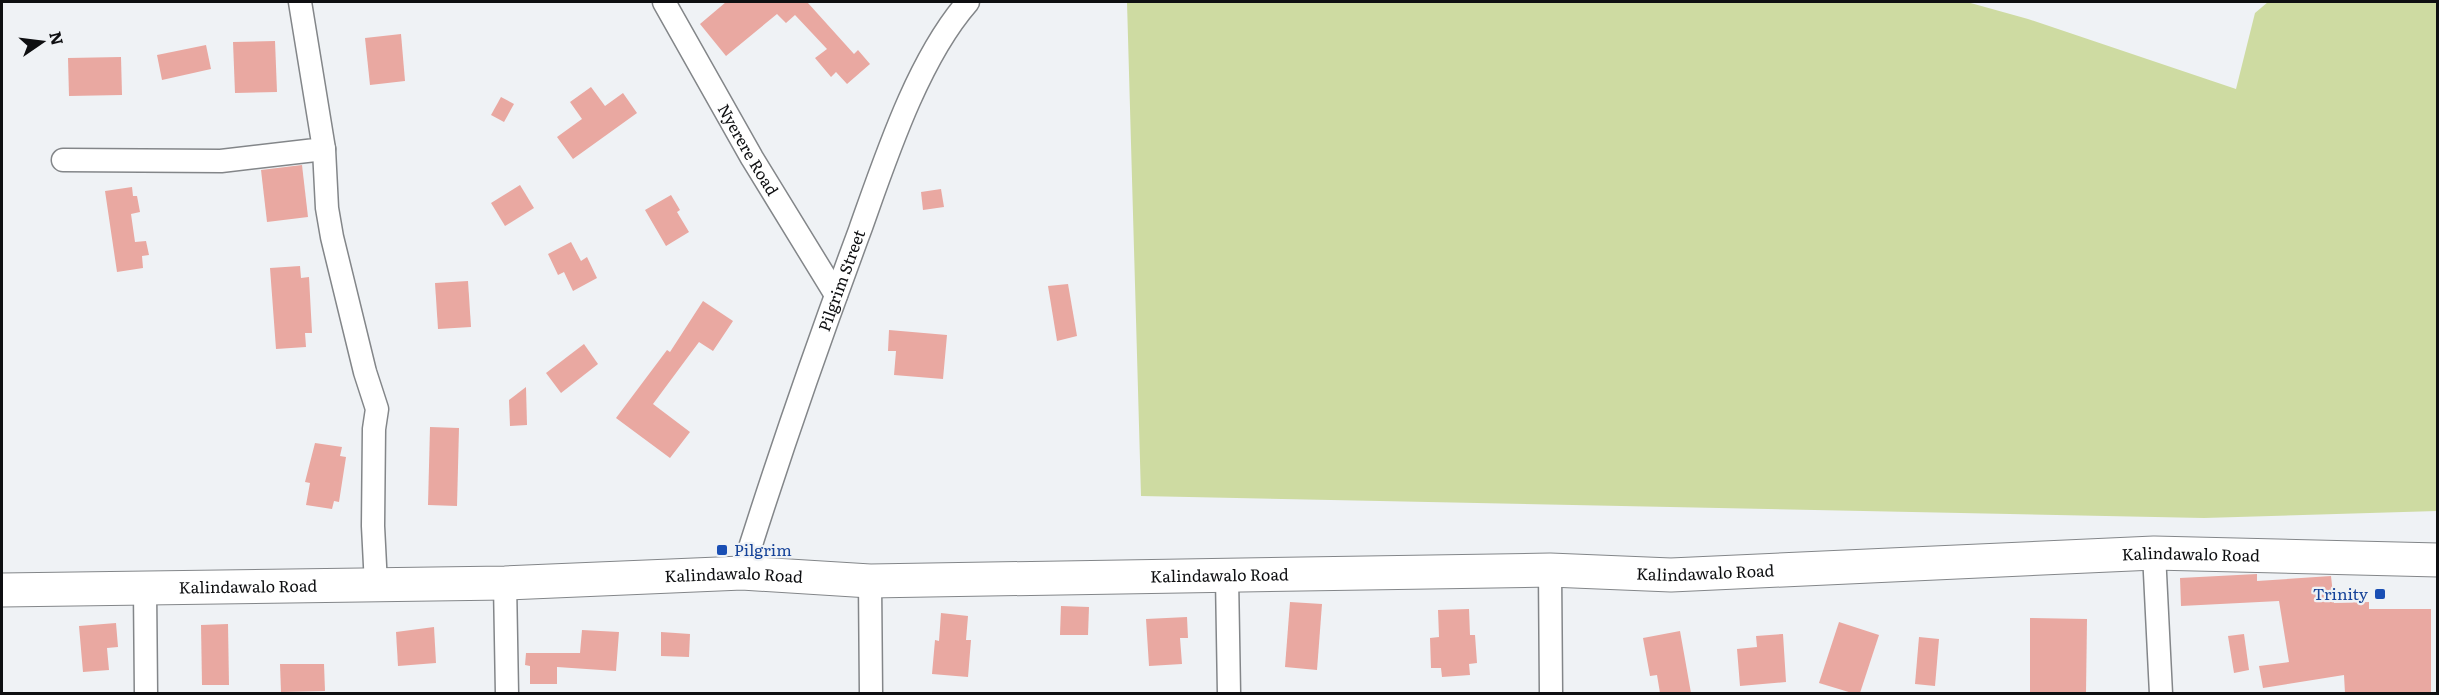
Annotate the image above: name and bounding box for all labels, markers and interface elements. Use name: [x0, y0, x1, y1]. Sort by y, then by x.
north arrow: [12, 12, 72, 72]
text: N: [44, 29, 71, 48]
street label: Nyerere Road: [713, 99, 785, 200]
street label: Pilgrim Street: [811, 225, 870, 334]
place label: Pilgrim: [734, 537, 792, 561]
street label: Kalindawalo Road: [2121, 540, 2260, 567]
marker: Pilgrim: [715, 543, 729, 557]
street label: Kalindawalo Road: [1636, 557, 1775, 586]
street label: Kalindawalo Road: [664, 560, 804, 588]
street label: Kalindawalo Road: [1150, 561, 1289, 587]
street label: Kalindawalo Road: [179, 573, 318, 599]
place label: Trinity: [2313, 581, 2369, 605]
marker: Trinity: [2373, 587, 2387, 601]

